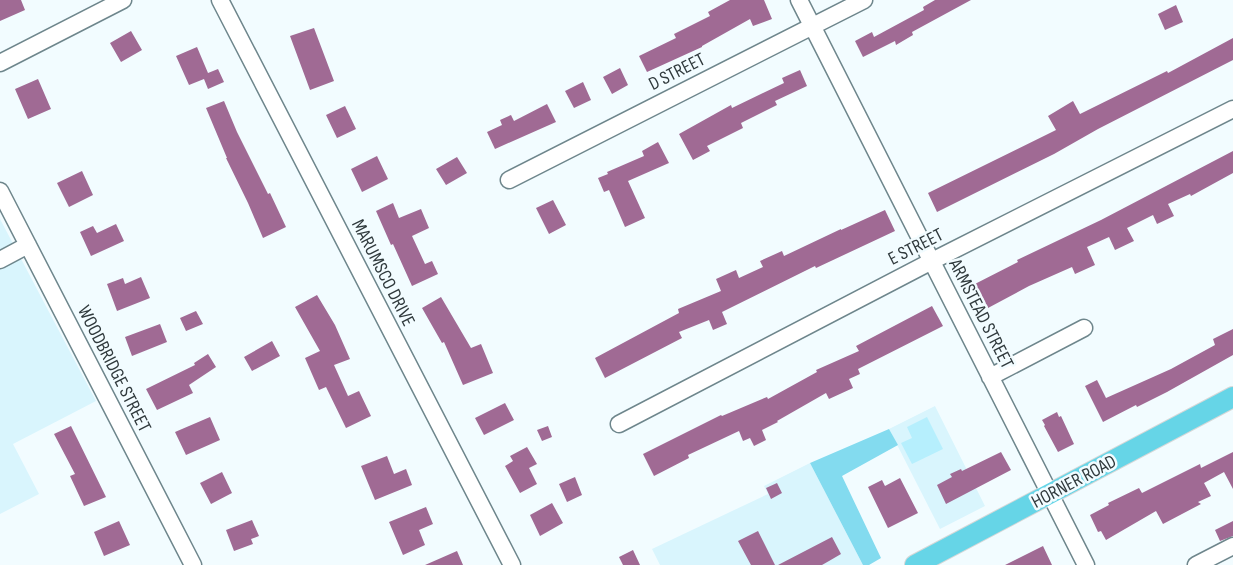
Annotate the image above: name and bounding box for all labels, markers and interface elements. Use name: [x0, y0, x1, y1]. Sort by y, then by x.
street label: D STREET: [645, 48, 709, 96]
street label: MARUMSCO DRIVE: [346, 216, 420, 330]
street label: E STREET: [885, 223, 948, 271]
street label: ARMSTEAD STREET: [943, 254, 1019, 373]
street label: WOODBRIDGE STREET: [72, 302, 156, 436]
street label: HORNER ROAD: [1028, 450, 1120, 514]

